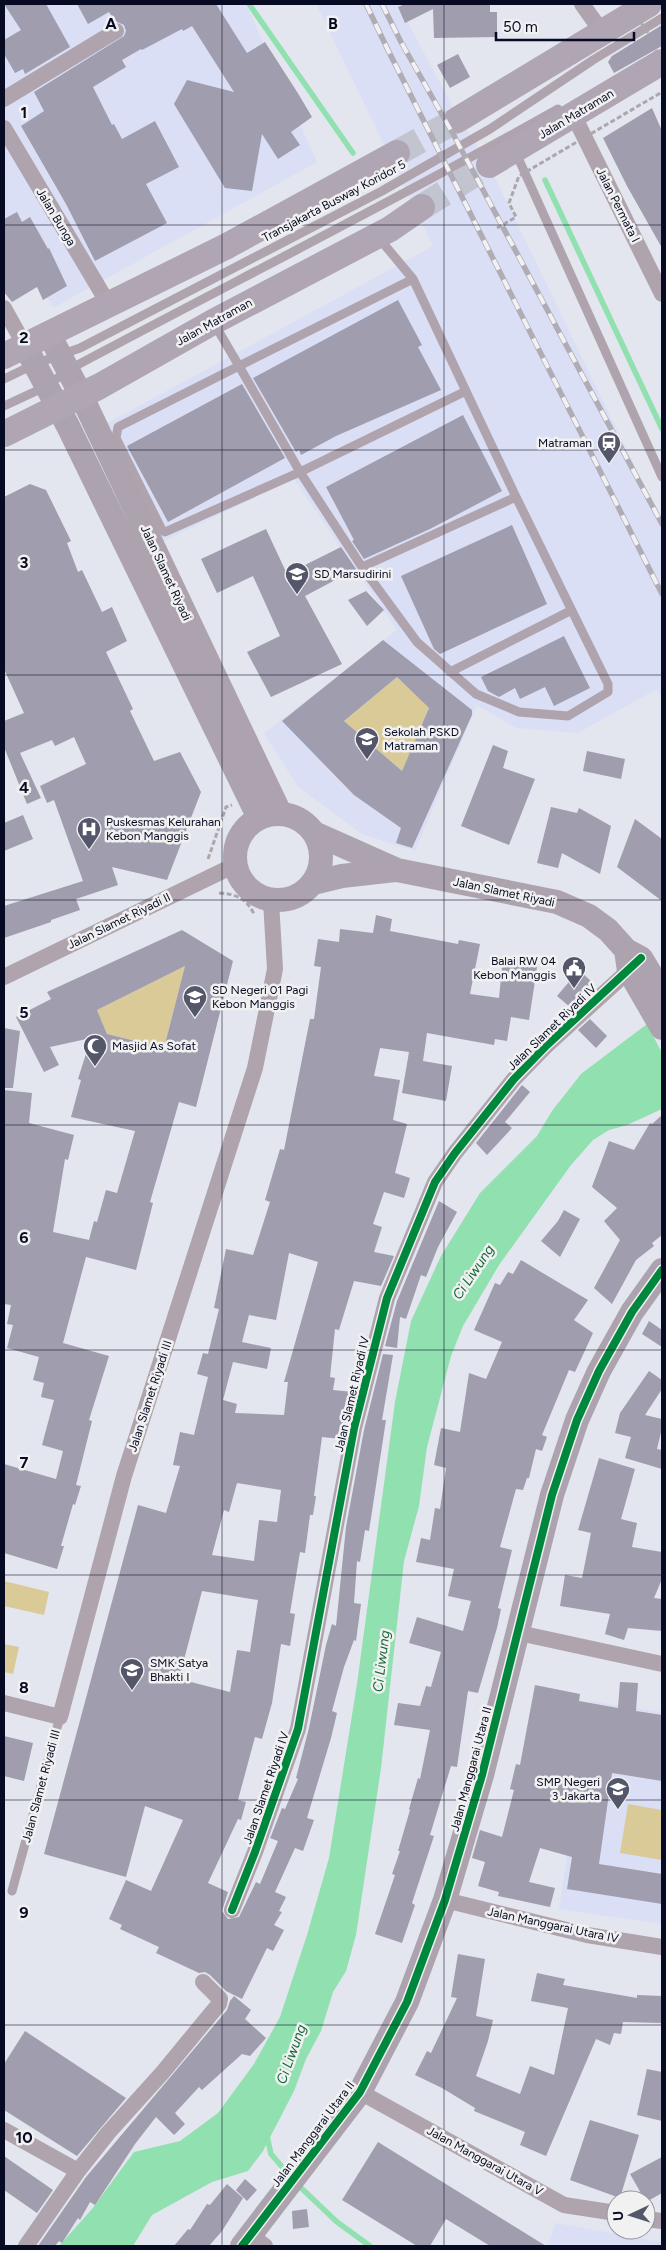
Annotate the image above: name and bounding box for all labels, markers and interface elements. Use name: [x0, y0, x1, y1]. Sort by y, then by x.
scale bar: [496, 10, 634, 42]
text: A: [105, 14, 117, 33]
text: B: [328, 14, 338, 33]
text: 50 m: [503, 18, 538, 36]
street label: Jalan Matraman: [536, 86, 616, 142]
text: 1: [21, 103, 27, 122]
street label: Transjakarta Busway Koridor 5: [260, 157, 408, 245]
street label: Jalan Permata I: [593, 166, 643, 244]
street label: Jalan Bunga: [33, 186, 79, 248]
street label: Jalan Matraman: [174, 295, 255, 349]
text: 2: [19, 328, 29, 347]
station icon: Matraman: [596, 430, 622, 464]
place label: Matraman: [538, 436, 592, 450]
street label: Jalan Slamet Riyadi: [138, 523, 194, 623]
text: 3: [20, 553, 29, 572]
school or university icon: SD Marsudirini: [284, 561, 310, 595]
place label: SD Marsudirini: [314, 567, 391, 581]
place label: Sekolah PSKD Matraman: [384, 725, 459, 753]
school or university icon: Sekolah PSKD Matraman: [354, 726, 380, 760]
text: 4: [19, 778, 29, 797]
place label: Puskesmas Kelurahan Kebon Manggis: [106, 815, 221, 843]
hospital icon: Puskesmas Kelurahan Kebon Manggis: [76, 816, 102, 850]
street label: Jalan Slamet Riyadi: [452, 874, 556, 910]
street label: Jalan Slamet Riyadi II: [65, 890, 173, 952]
place label: Balai RW 04 Kebon Manggis: [473, 954, 557, 982]
public building icon: Balai RW 04 Kebon Manggis: [561, 955, 587, 989]
street label: Jalan Slamet Riyadi IV: [505, 980, 600, 1073]
place label: SD Negeri 01 Pagi Kebon Manggis: [212, 983, 308, 1011]
school or university icon: SD Negeri 01 Pagi Kebon Manggis: [182, 984, 208, 1018]
text: 5: [19, 1003, 29, 1022]
mosque icon: Masjid As Sofat: [82, 1033, 108, 1067]
place label: Masjid As Sofat: [112, 1039, 196, 1053]
text: 6: [19, 1228, 29, 1247]
water label: Ci Liwung: [449, 1242, 498, 1303]
street label: Jalan Slamet Riyadi IV: [332, 1334, 372, 1453]
street label: Jalan Slamet Riyadi III: [125, 1339, 175, 1453]
text: 7: [20, 1453, 29, 1472]
water label: Ci Liwung: [369, 1629, 394, 1693]
place label: SMK Satya Bhakti I: [150, 1656, 208, 1684]
school or university icon: SMK Satya Bhakti I: [119, 1657, 145, 1691]
text: 8: [19, 1678, 29, 1697]
street label: Jalan Manggarai Utara II: [448, 1705, 494, 1833]
street label: Jalan Slamet Riyadi III: [19, 1728, 63, 1844]
street label: Jalan Slamet Riyadi IV: [240, 1729, 292, 1846]
place label: SMP Negeri 3 Jakarta: [536, 1775, 600, 1803]
school or university icon: SMP Negeri 3 Jakarta: [605, 1776, 631, 1810]
text: 9: [19, 1903, 29, 1922]
street label: Jalan Manggarai Utara IV: [486, 1904, 620, 1946]
water label: Ci Liwung: [273, 2022, 310, 2086]
street label: Jalan Manggarai Utara II: [269, 2078, 357, 2190]
street label: Jalan Manggarai Utara V: [425, 2123, 546, 2199]
text: 10: [15, 2128, 33, 2147]
north arrow: [606, 2190, 656, 2240]
text: U: [610, 2210, 627, 2221]

